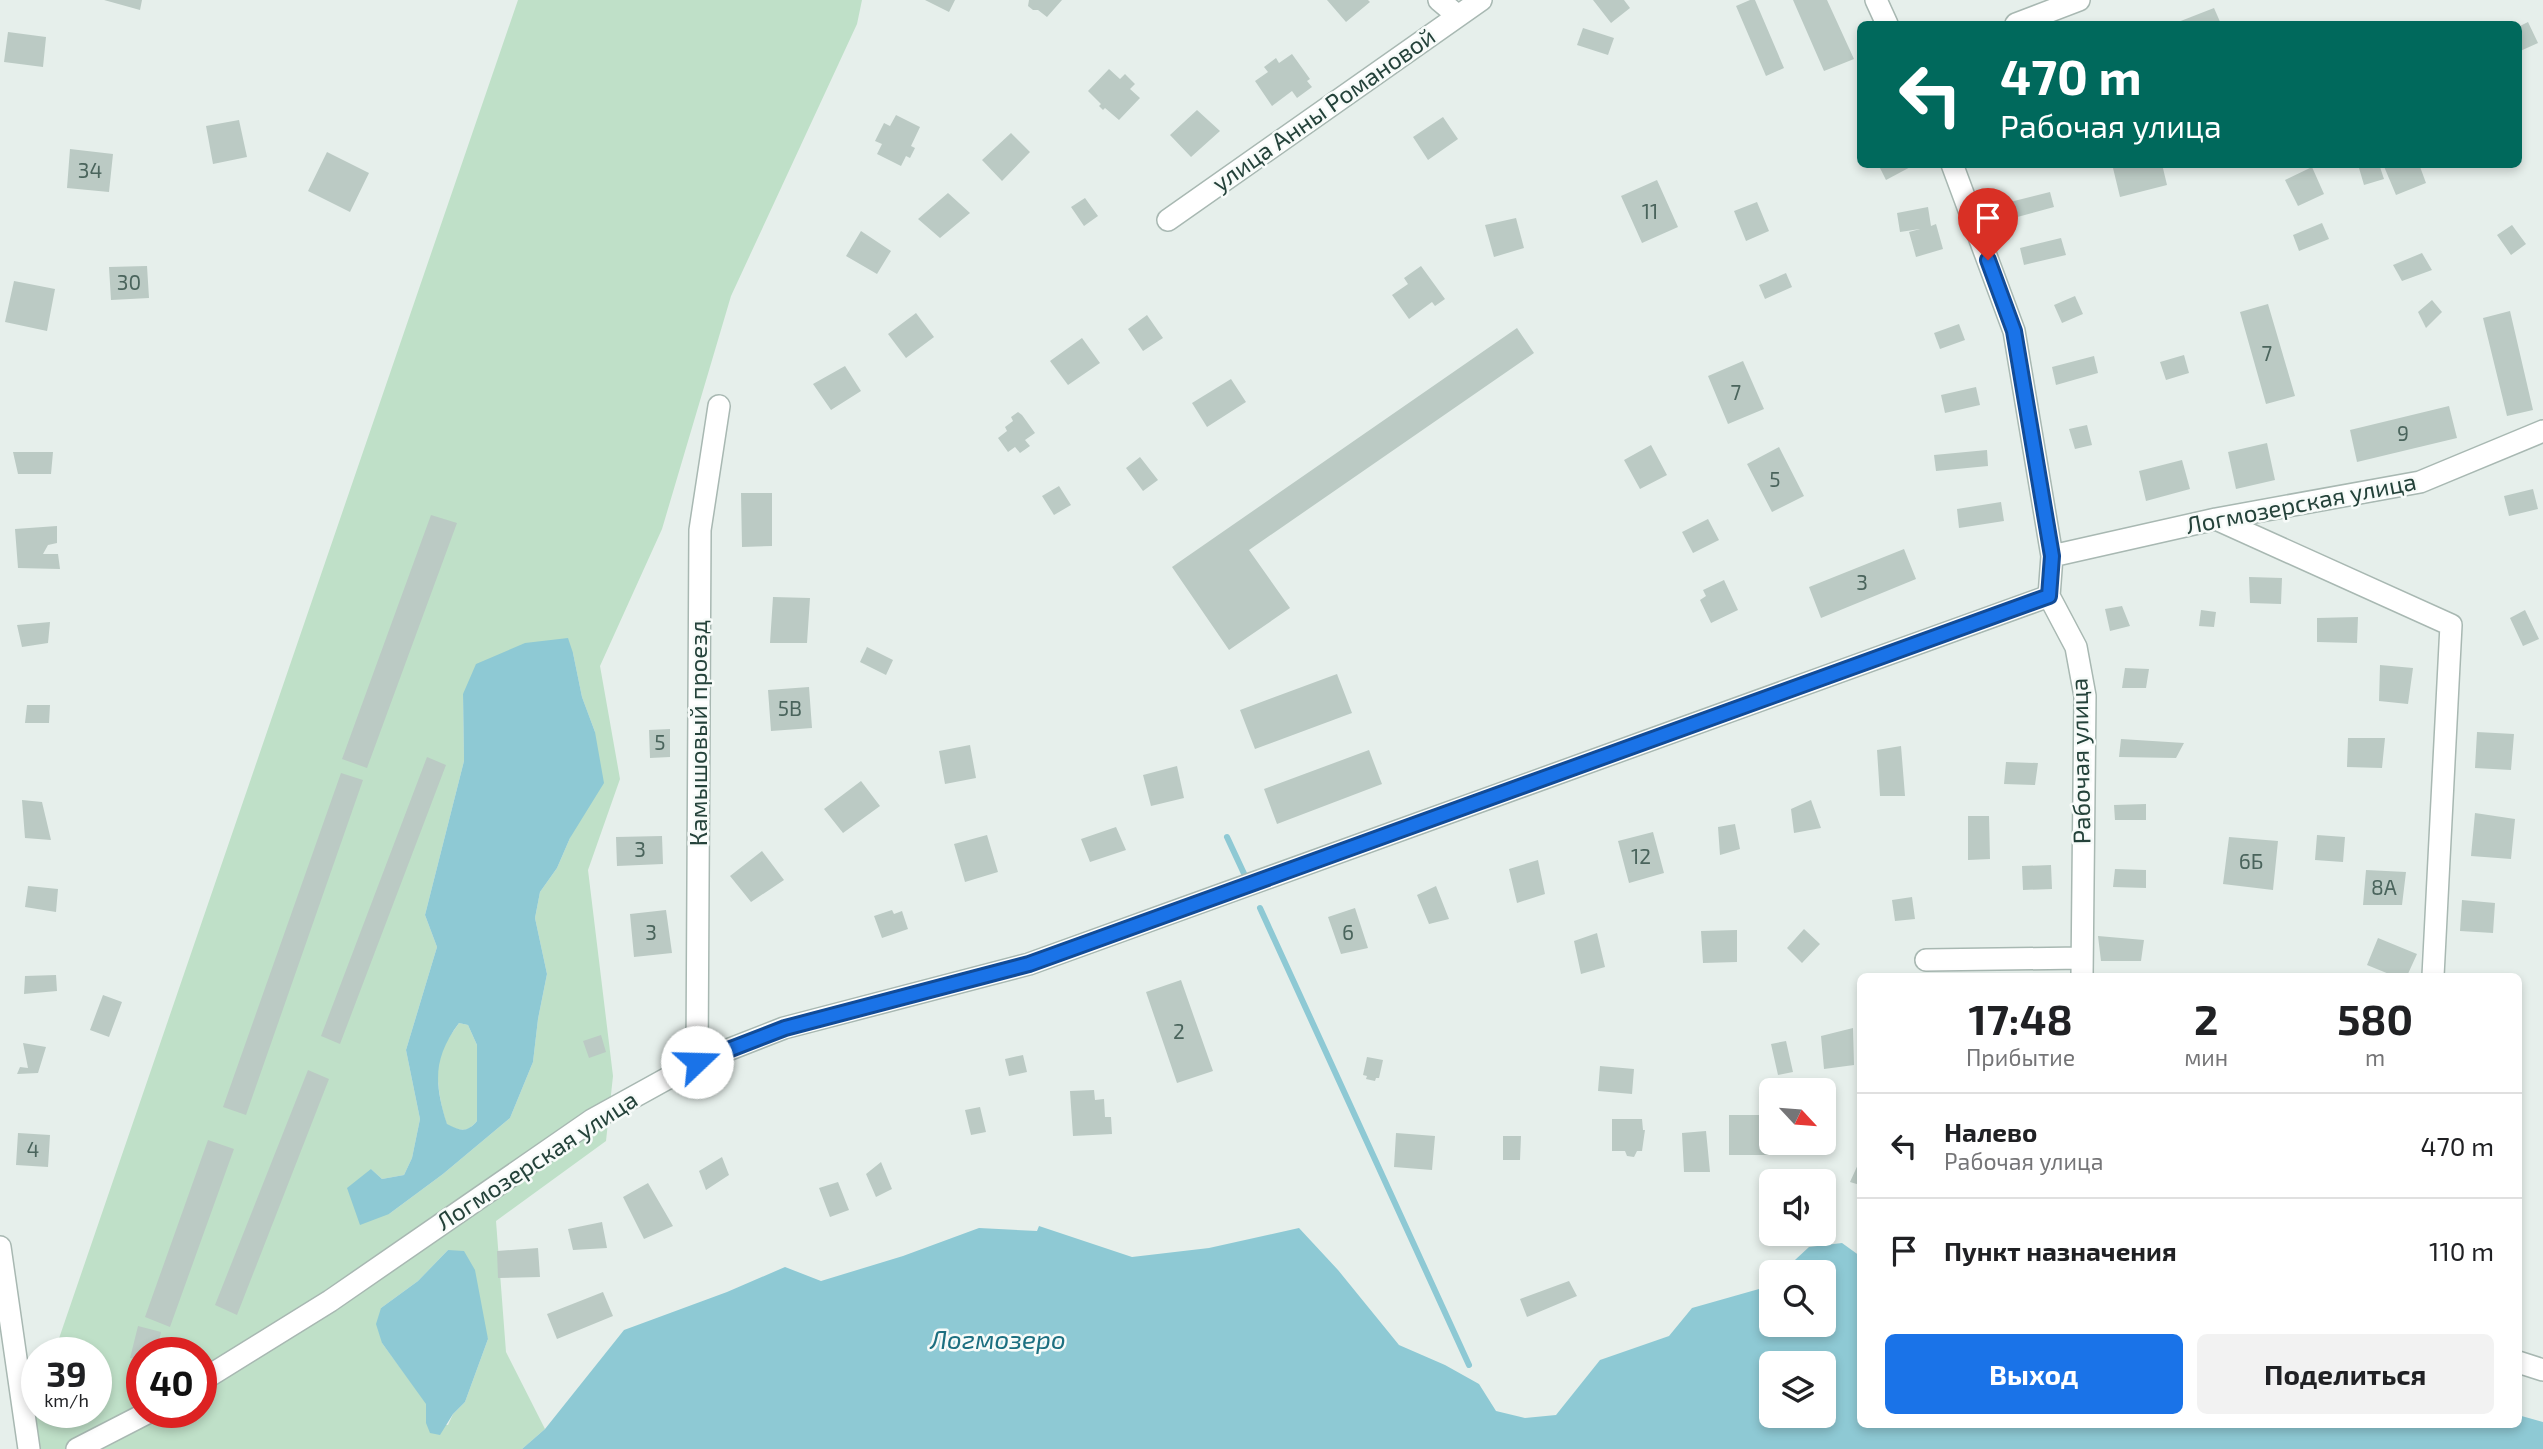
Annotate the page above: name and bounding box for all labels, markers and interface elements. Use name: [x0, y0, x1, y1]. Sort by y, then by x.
street label: улица Анны Романовой: [1206, 21, 1441, 198]
text: 470 m: [2000, 46, 2142, 105]
icon: left: [1885, 49, 1976, 140]
text: Рабочая улица: [2000, 106, 2222, 144]
house number: 34: [78, 157, 102, 182]
pin: [1958, 188, 2018, 260]
house number: 11: [1642, 198, 1658, 223]
icon: arrive: [1969, 199, 2007, 237]
house number: 30: [117, 269, 141, 294]
house number: 7: [2262, 340, 2273, 365]
house number: 7: [1731, 379, 1742, 404]
house number: 9: [2397, 420, 2409, 445]
house number: 5: [1769, 466, 1781, 491]
street label: Логмозерская улица: [2183, 466, 2419, 540]
house number: 3: [1856, 569, 1868, 594]
street label: Камышовый проезд: [683, 620, 712, 846]
street label: Рабочая улица: [2064, 678, 2096, 844]
house number: 5В: [778, 695, 802, 720]
house number: 5: [654, 729, 666, 754]
house number: 3: [634, 836, 646, 861]
house number: 12: [1631, 843, 1651, 868]
house number: 6Б: [2239, 848, 2263, 873]
house number: 8А: [2371, 874, 2397, 899]
house number: 3: [645, 919, 657, 944]
house number: 6: [1342, 919, 1354, 944]
text: 17:48: [1969, 993, 2073, 1043]
text: 2: [2194, 993, 2218, 1043]
text: 580: [2337, 993, 2413, 1043]
house number: 2: [1173, 1018, 1185, 1043]
position arrow: [660, 1025, 734, 1099]
text: Прибытие: [1966, 1043, 2075, 1071]
text: мин: [2184, 1043, 2228, 1071]
text: m: [2365, 1043, 2385, 1071]
north arrow: [1759, 1078, 1836, 1155]
map controls: [1759, 1078, 1836, 1428]
street label: Логмозерская улица: [430, 1084, 643, 1236]
text: Налево: [1944, 1116, 2037, 1147]
icon: left: [1885, 1127, 1923, 1165]
text: 470 m: [2420, 1130, 2494, 1161]
house number: 4: [27, 1136, 39, 1161]
text: Рабочая улица: [1944, 1147, 2103, 1175]
button: sound: [1759, 1169, 1836, 1246]
icon: arrive: [1885, 1232, 1923, 1270]
text: Пункт назначения: [1944, 1235, 2177, 1266]
text: 110 m: [2429, 1235, 2494, 1266]
button: search: [1759, 1260, 1836, 1337]
water label: Логмозеро: [929, 1323, 1066, 1354]
button: Выход: [1885, 1334, 2183, 1414]
button: Поделиться: [2197, 1334, 2494, 1414]
speed limit sign: 40: [126, 1337, 217, 1428]
button: layers: [1759, 1351, 1836, 1428]
text: 39: [46, 1352, 87, 1394]
text: km/h: [44, 1389, 89, 1411]

